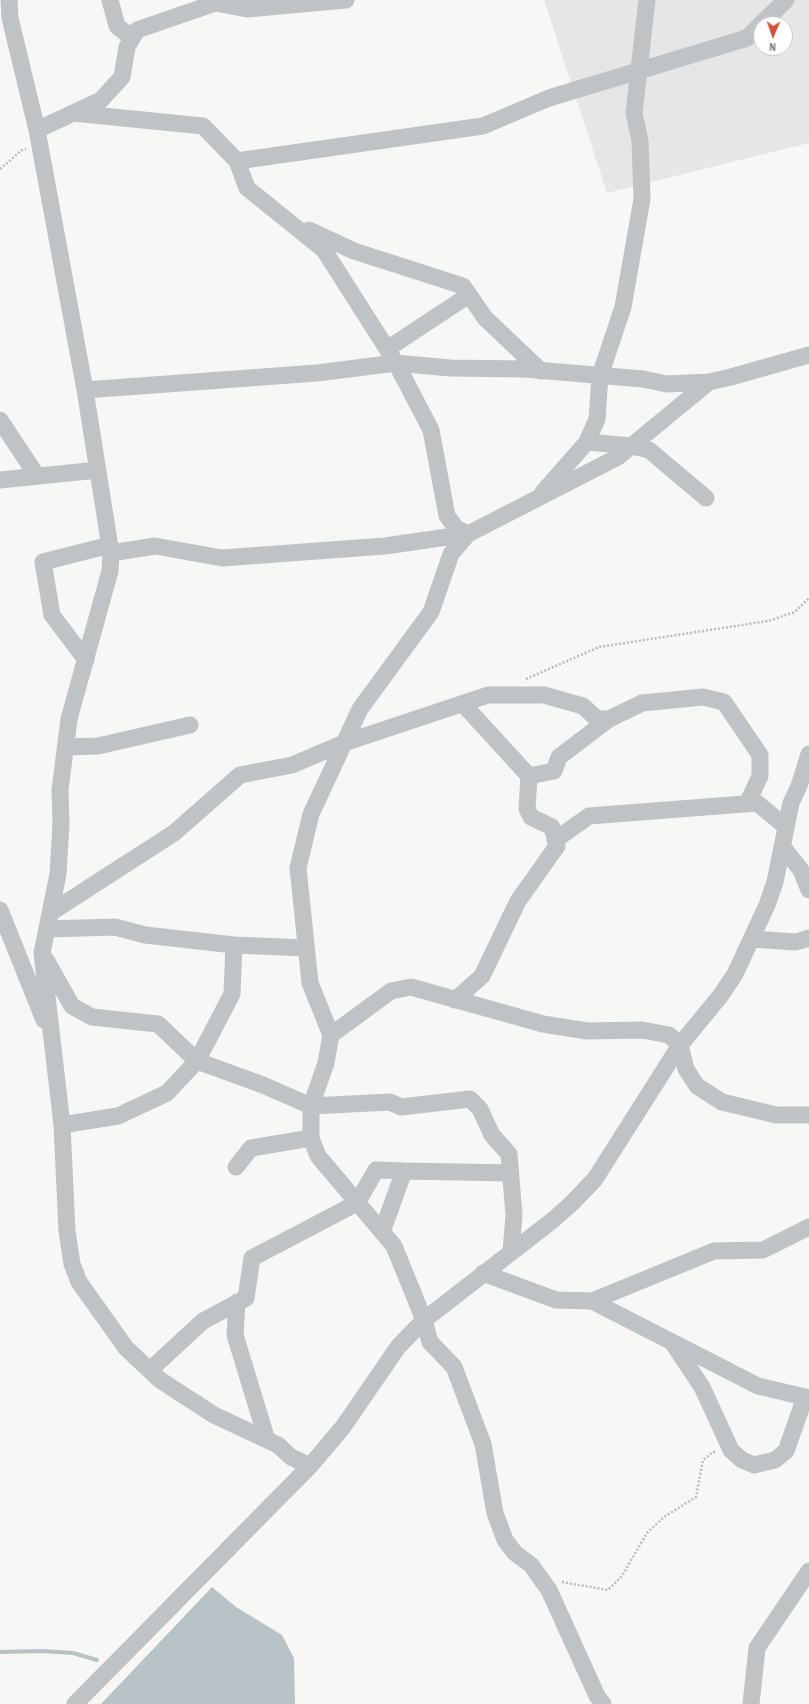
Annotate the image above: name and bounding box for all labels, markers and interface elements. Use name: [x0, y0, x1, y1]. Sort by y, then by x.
north arrow: [753, 16, 793, 56]
text: N: [769, 40, 776, 54]

